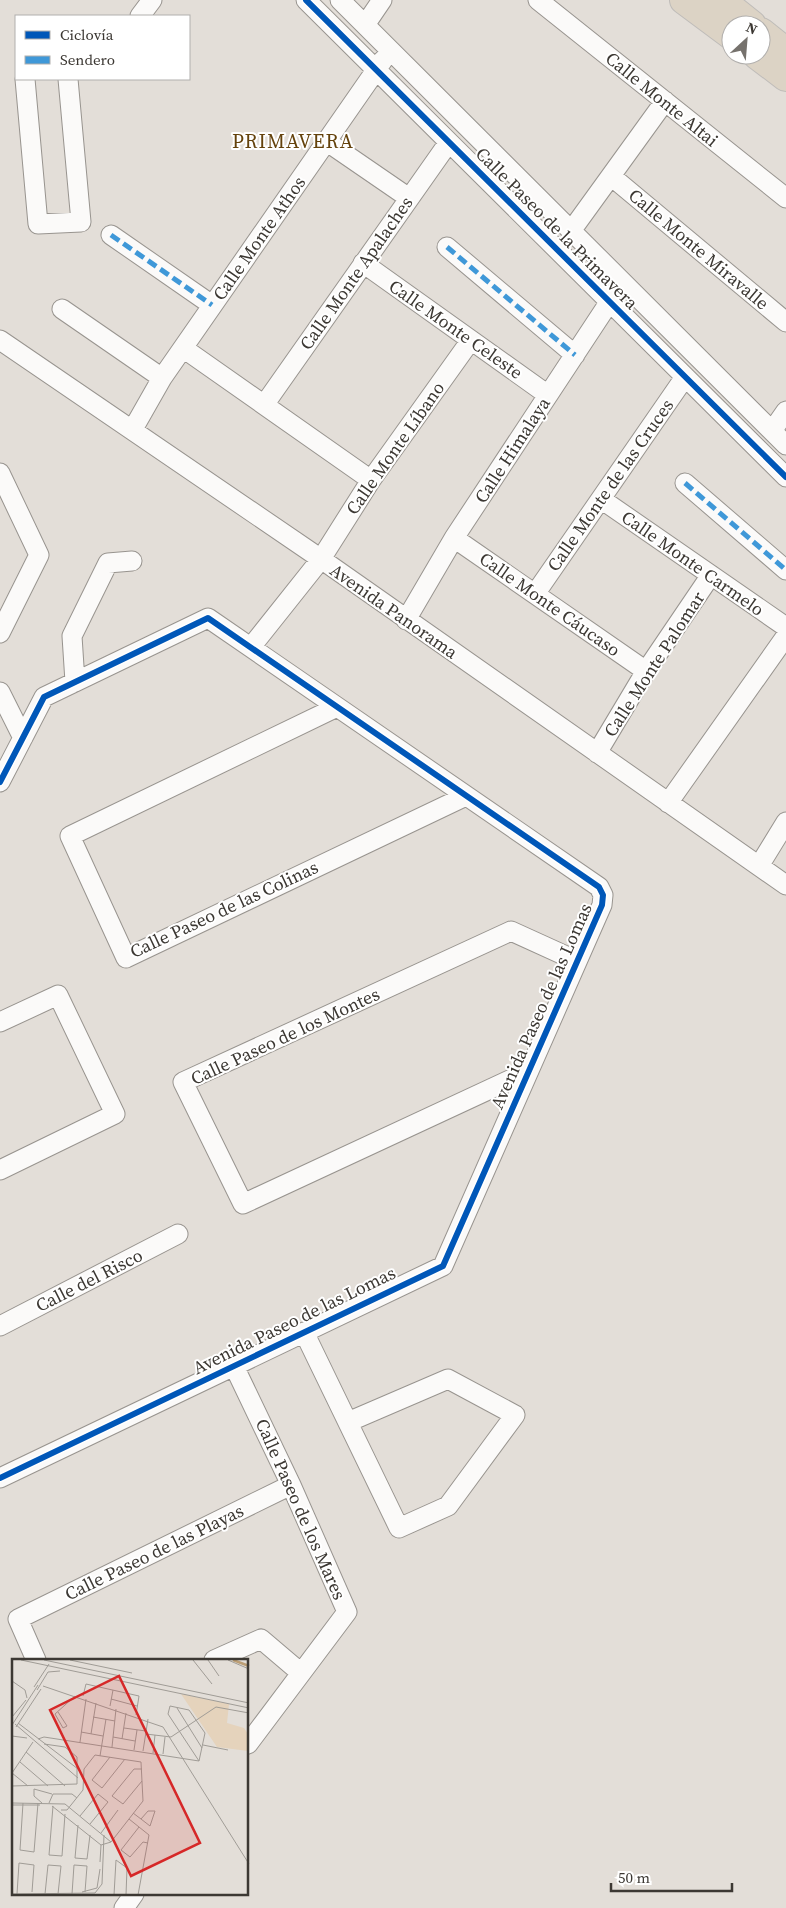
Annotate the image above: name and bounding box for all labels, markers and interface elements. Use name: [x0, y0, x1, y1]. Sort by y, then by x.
legend: [15, 15, 190, 80]
north arrow: [721, 15, 771, 65]
text: N: [743, 17, 761, 40]
text: Ciclovía: [60, 24, 114, 45]
street label: Calle Monte Altai: [600, 46, 724, 152]
text: Sendero: [60, 49, 115, 70]
district label: PRIMAVERA: [232, 127, 354, 155]
street label: Calle Paseo de la Primavera: [470, 141, 644, 315]
street label: Calle Monte Athos: [207, 171, 311, 305]
street label: Calle Monte Miravalle: [624, 183, 774, 315]
street label: Calle Monte Apalaches: [293, 191, 419, 355]
street label: Calle Monte Celeste: [384, 273, 528, 385]
street label: Calle Monte Líbano: [340, 377, 450, 519]
street label: Calle Himalaya: [468, 391, 556, 508]
street label: Calle Monte de las Cruces: [541, 394, 679, 576]
street label: Calle Monte Carmelo: [617, 504, 769, 622]
street label: Calle Monte Cáucaso: [474, 546, 626, 662]
street label: Avenida Panorama: [325, 558, 464, 665]
street label: Calle Monte Palomar: [598, 586, 711, 741]
street label: Calle Paseo de las Colinas: [126, 854, 322, 964]
street label: Avenida Paseo de las Lomas: [484, 899, 598, 1113]
street label: Calle Paseo de los Montes: [187, 981, 384, 1091]
street label: Calle del Risco: [31, 1242, 147, 1318]
street label: Avenida Paseo de las Lomas: [188, 1260, 400, 1380]
street label: Calle Paseo de los Mares: [250, 1415, 352, 1604]
street label: Calle Paseo de las Playas: [60, 1498, 248, 1606]
inset map: [12, 1659, 249, 1896]
scale bar: [611, 1860, 732, 1892]
text: 50 m: [618, 1867, 650, 1888]

